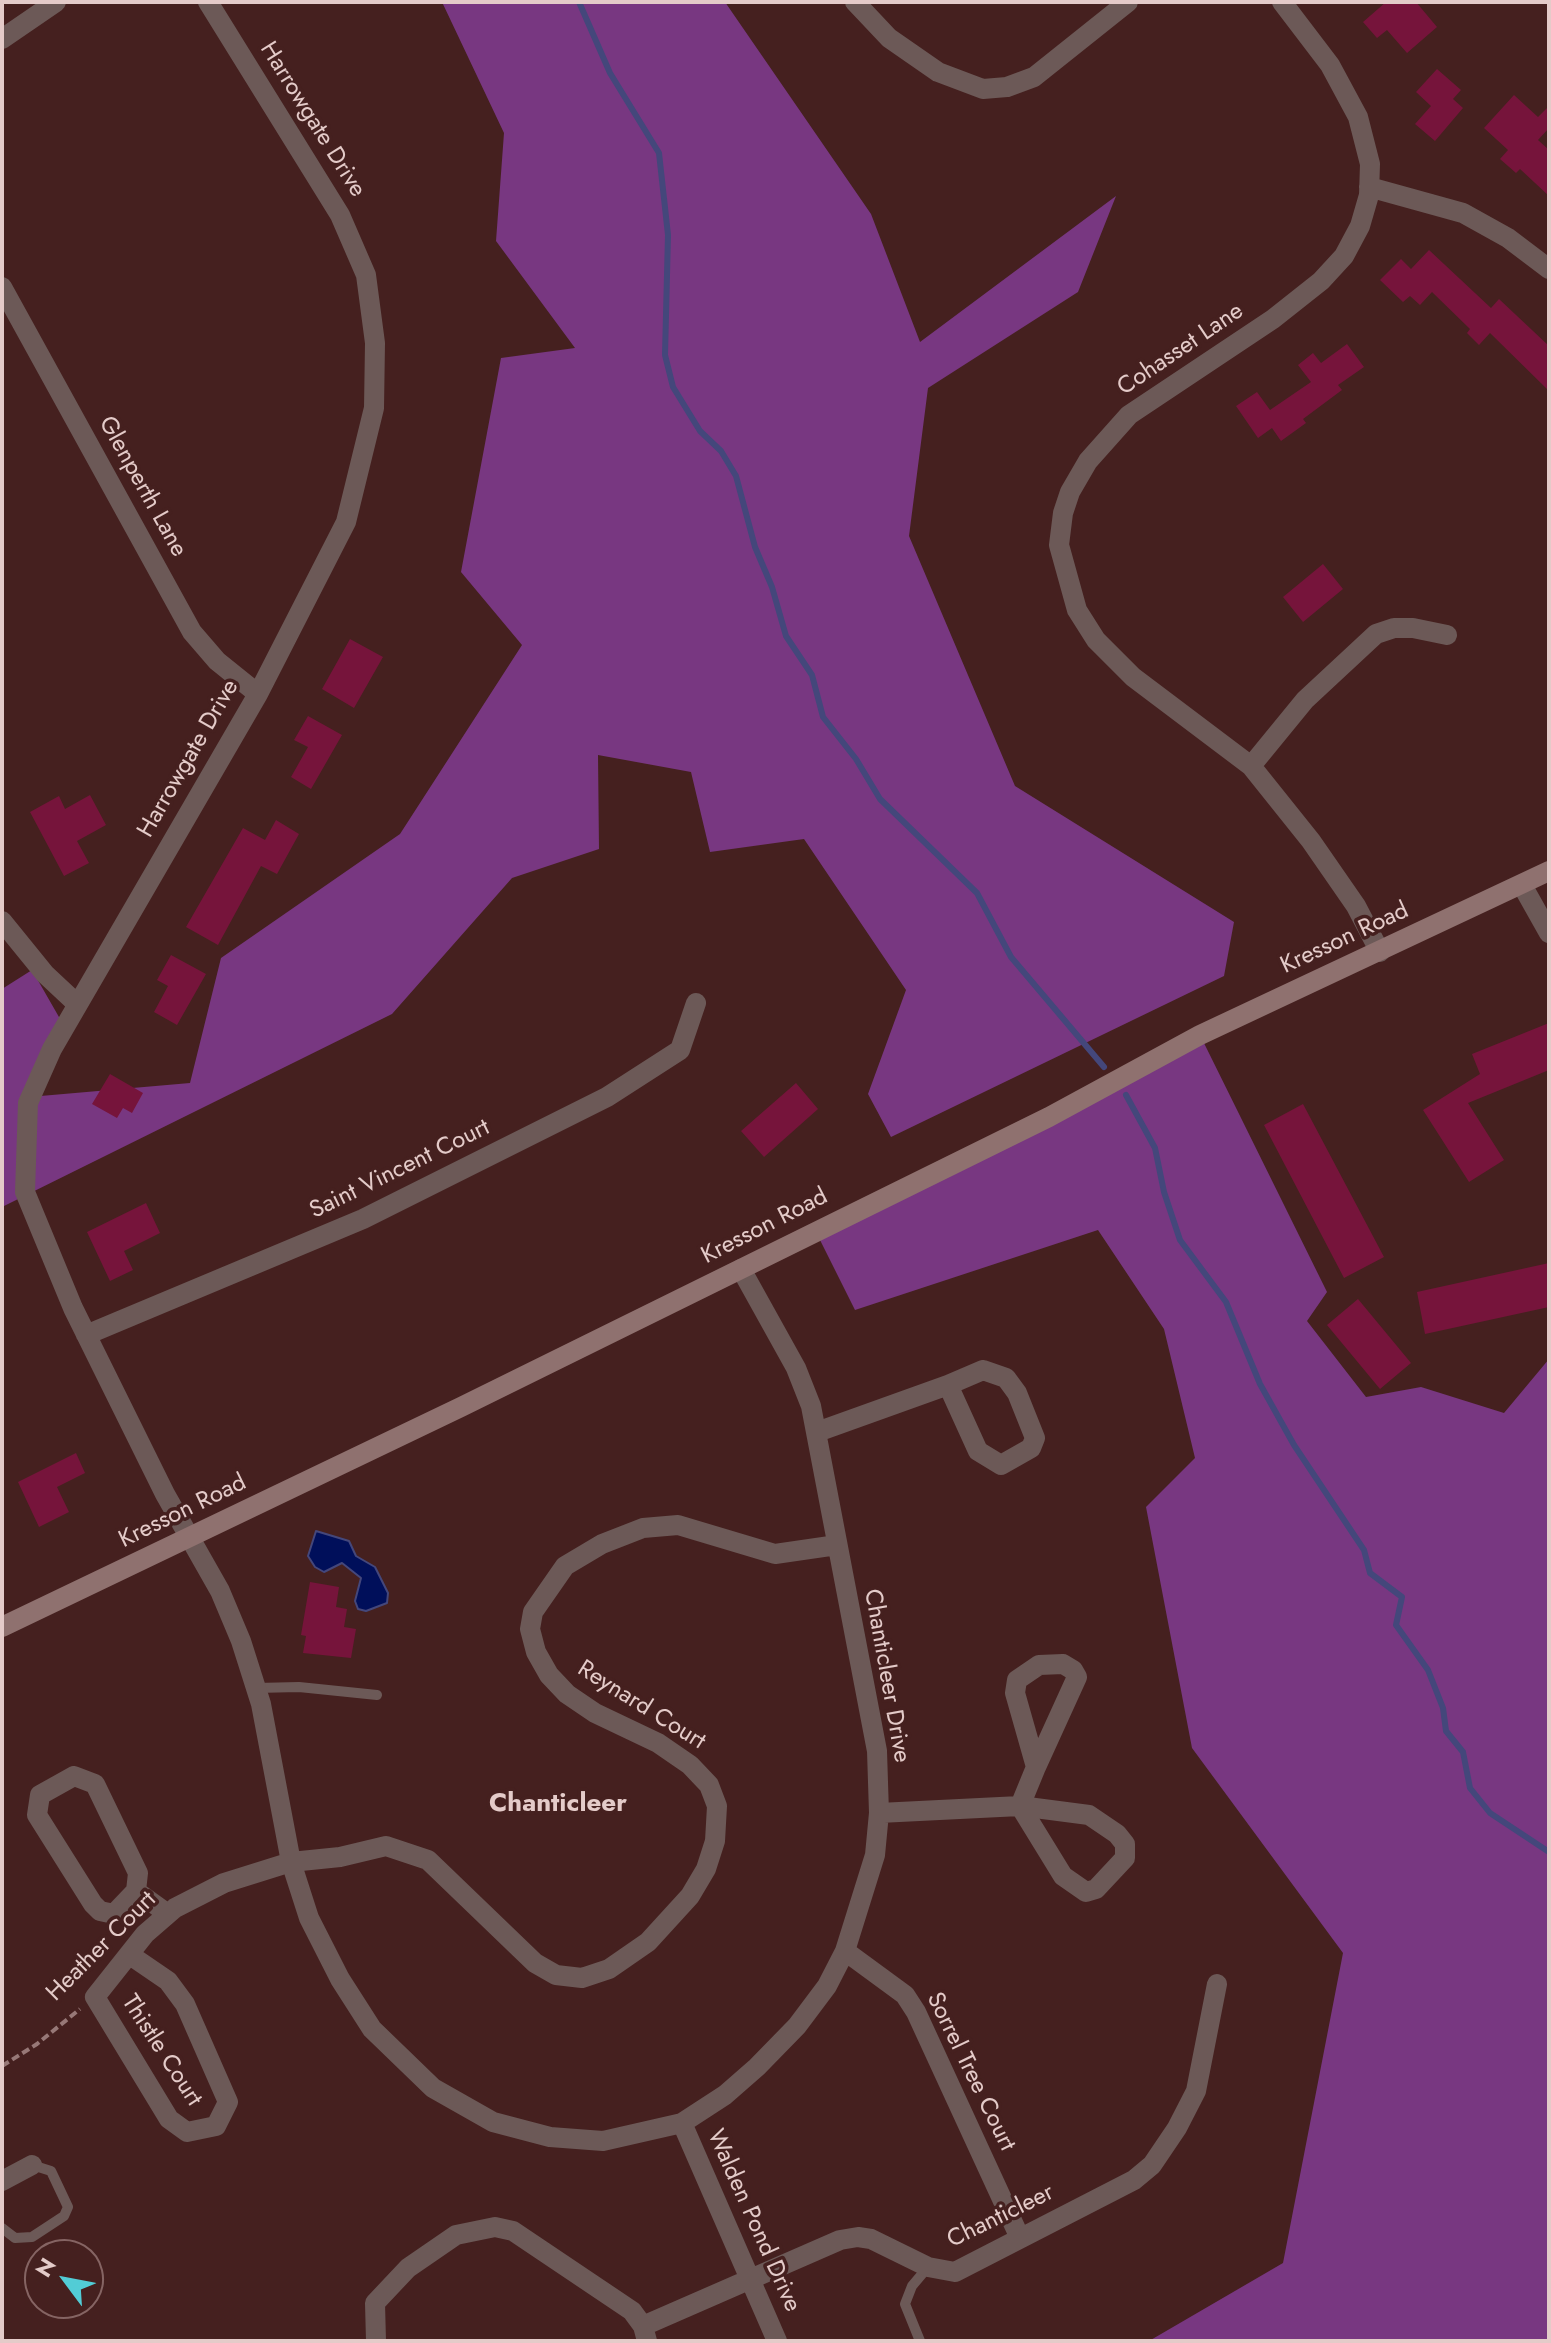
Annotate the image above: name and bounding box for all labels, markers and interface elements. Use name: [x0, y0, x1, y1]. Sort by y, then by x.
street label: Harrowgate Drive: [253, 37, 371, 203]
street label: Cohasset Lane: [1113, 297, 1249, 403]
street label: Glenperth Lane: [92, 412, 192, 562]
street label: Harrowgate Drive: [132, 675, 246, 843]
street label: Kresson Road: [1276, 897, 1414, 981]
street label: Saint Vincent Court: [305, 1114, 495, 1226]
street label: Kresson Road: [697, 1183, 833, 1271]
street label: Kresson Road: [115, 1469, 251, 1555]
street label: Chanticleer Drive: [857, 1587, 915, 1765]
street label: Reynard Court: [572, 1655, 710, 1757]
district label: Chanticleer: [489, 1789, 627, 1821]
street label: Heather Court: [41, 1886, 163, 2008]
street label: Sorrel Tree Court: [919, 1988, 1021, 2156]
street label: Thistle Court: [114, 1990, 208, 2112]
street label: Walden Pond Drive: [700, 2125, 806, 2317]
street label: Chanticleer: [943, 2179, 1059, 2255]
north arrow: [24, 2239, 104, 2319]
text: N: [27, 2251, 64, 2283]

